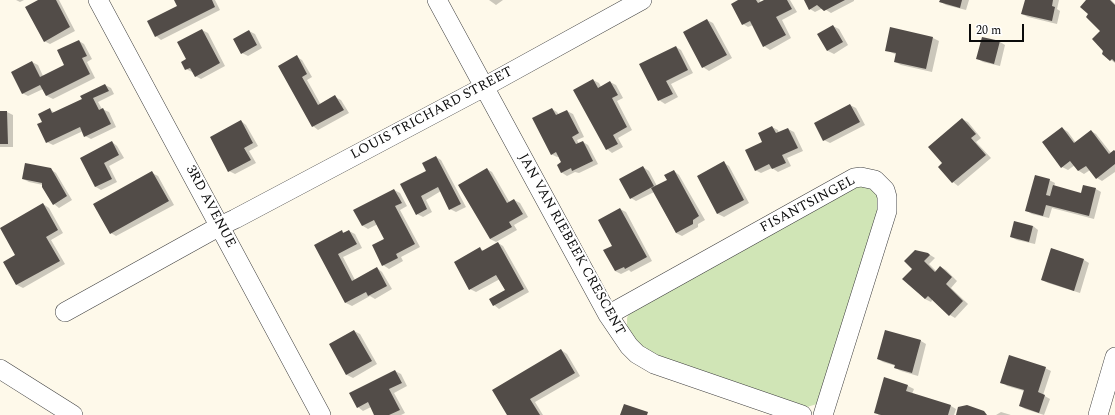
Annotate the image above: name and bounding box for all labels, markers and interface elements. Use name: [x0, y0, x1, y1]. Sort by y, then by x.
scale bar: [971, 16, 1026, 42]
text: 20 m: [976, 21, 1001, 40]
street label: LOUIS TRICHARD STREET: [348, 64, 516, 164]
street label: JAN VAN RIEBEEK CRESCENT: [514, 151, 628, 339]
street label: 3RD AVENUE: [181, 163, 239, 251]
street label: FISANTSINGEL: [758, 173, 858, 237]

